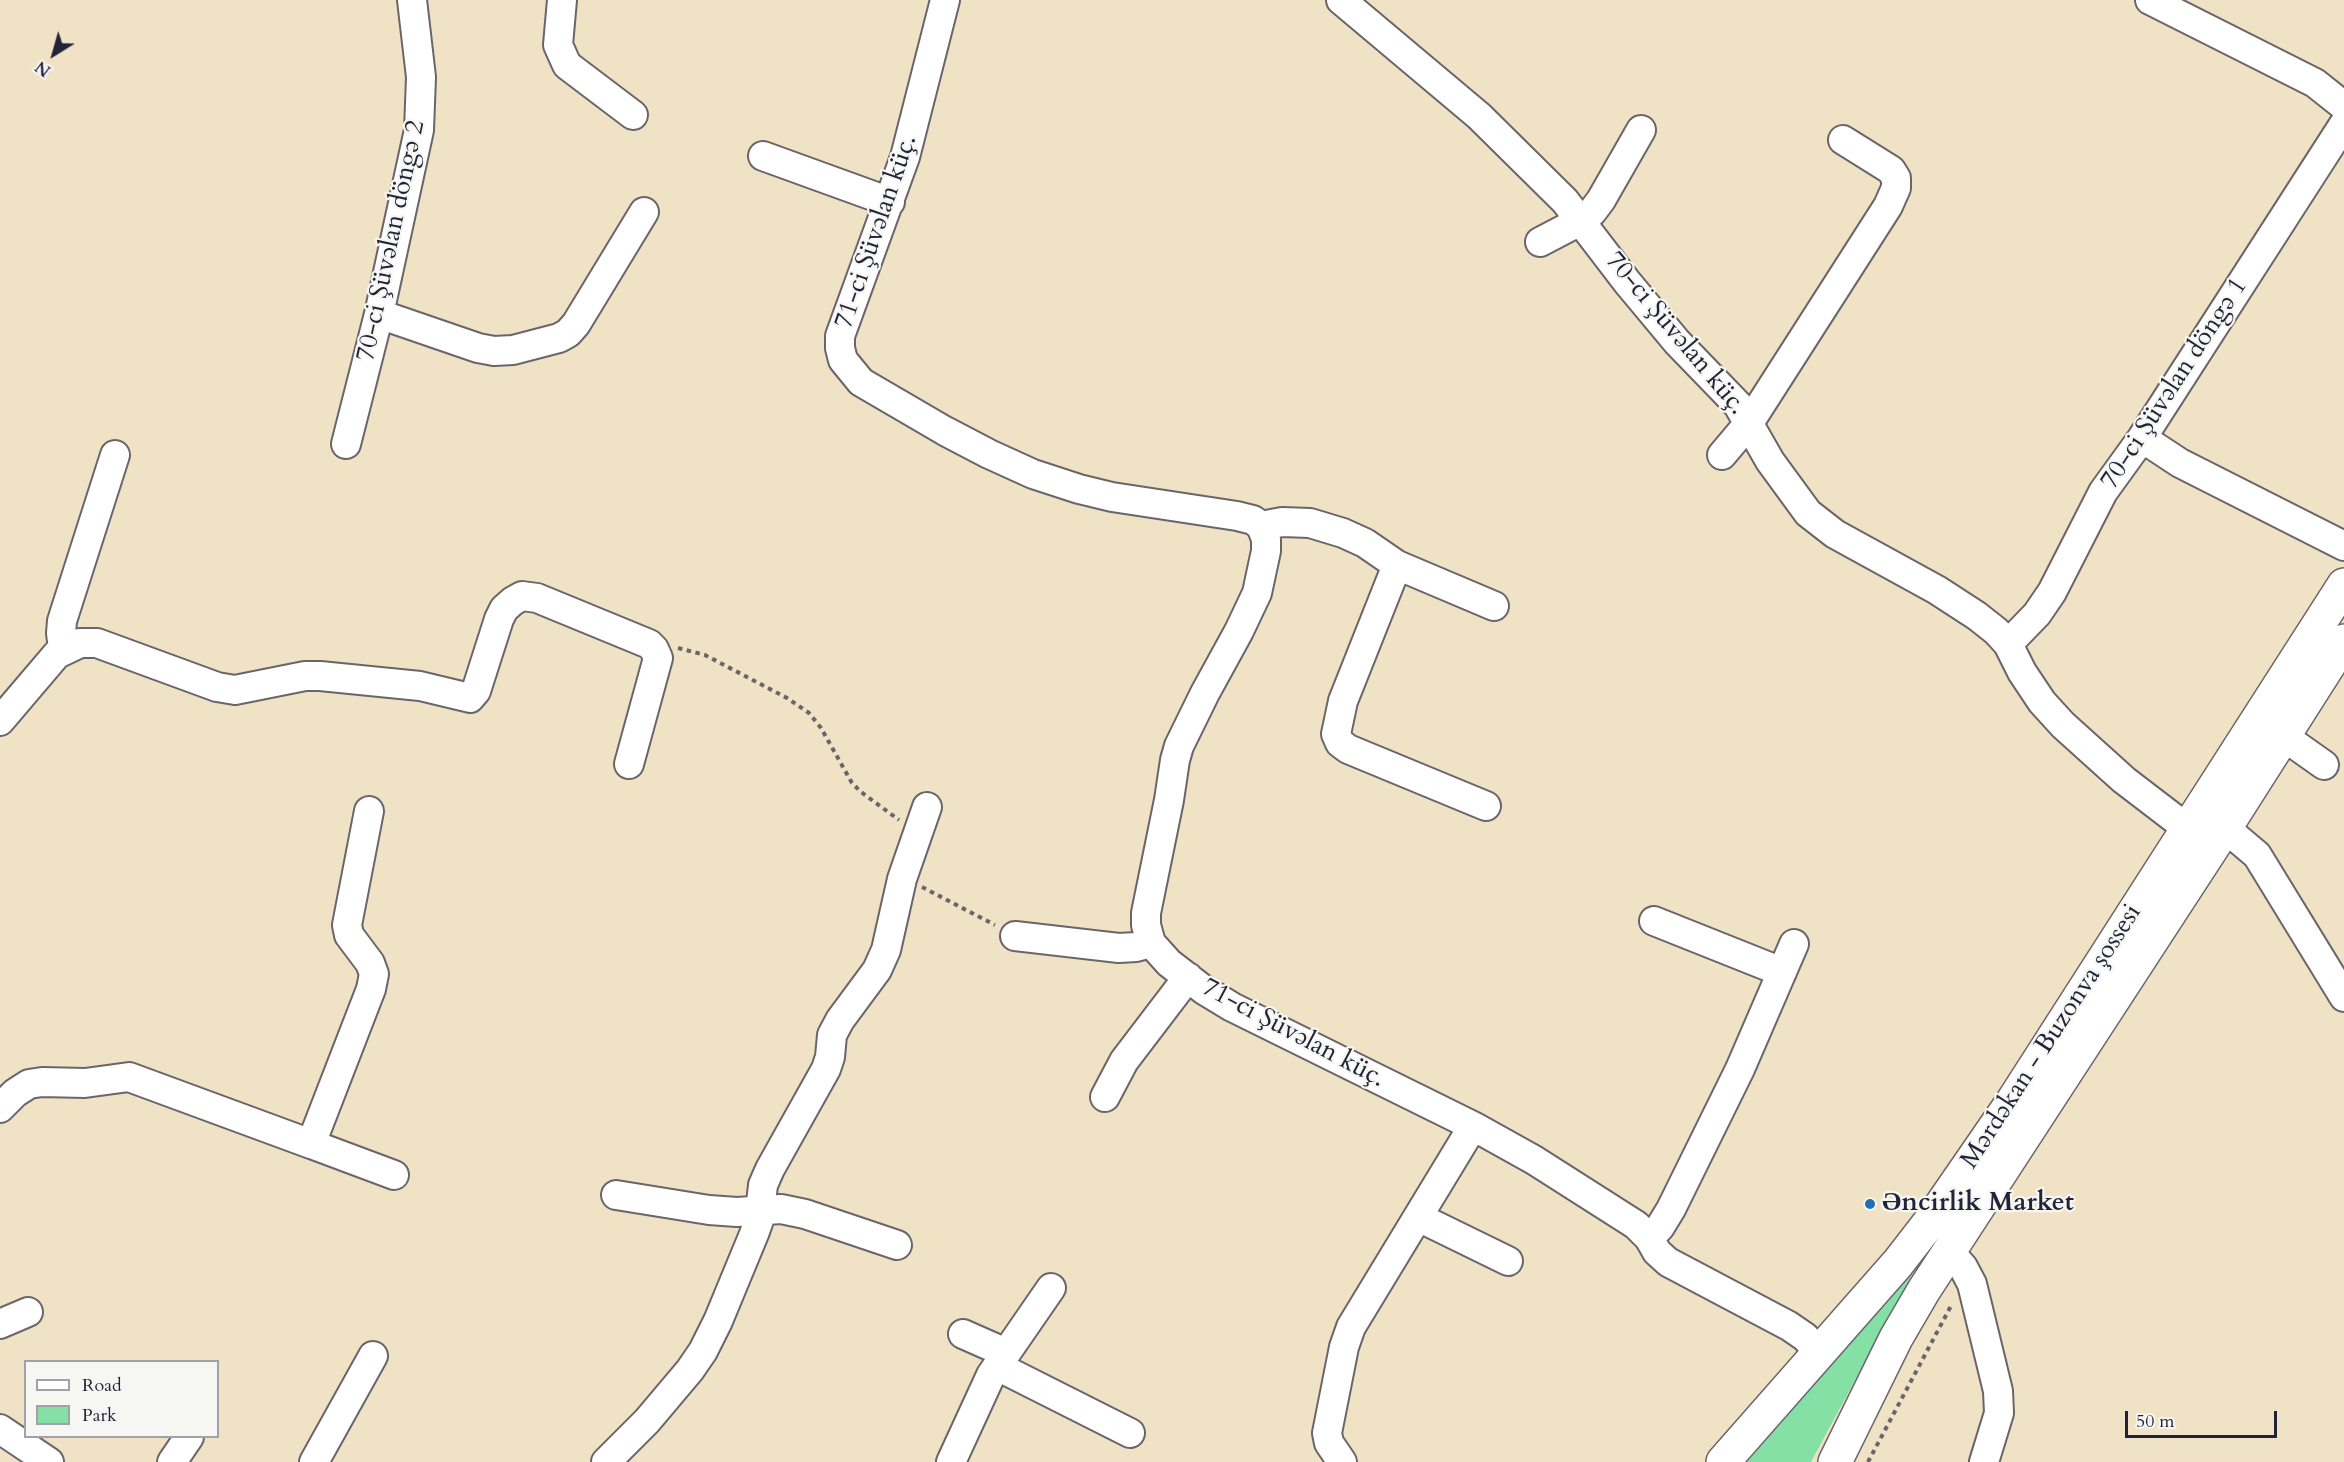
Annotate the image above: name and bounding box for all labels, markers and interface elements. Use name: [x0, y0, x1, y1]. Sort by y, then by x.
north arrow: [24, 24, 84, 84]
text: N: [31, 55, 55, 81]
street label: 70-ci Şüvəlan döngə 2: [351, 118, 433, 364]
street label: 71-ci Şüvəlan küç.: [829, 131, 925, 333]
street label: 70-ci Şüvəlan küç.: [1598, 246, 1752, 422]
street label: 70-ci Şüvəlan döngə 1: [2095, 273, 2255, 495]
street label: Mərdəkan - Buzonva şossesi: [1955, 899, 2149, 1175]
street label: 71-ci Şüvəlan küç.: [1196, 973, 1390, 1095]
place label: Əncirlik Market: [1882, 1188, 2074, 1220]
marker: Əncirlik Market: [1863, 1197, 1877, 1211]
legend: [24, 1360, 219, 1438]
text: Road: [82, 1373, 122, 1398]
scale bar: [2128, 1399, 2280, 1437]
text: Park: [82, 1403, 117, 1428]
text: 50 m: [2136, 1409, 2175, 1434]

